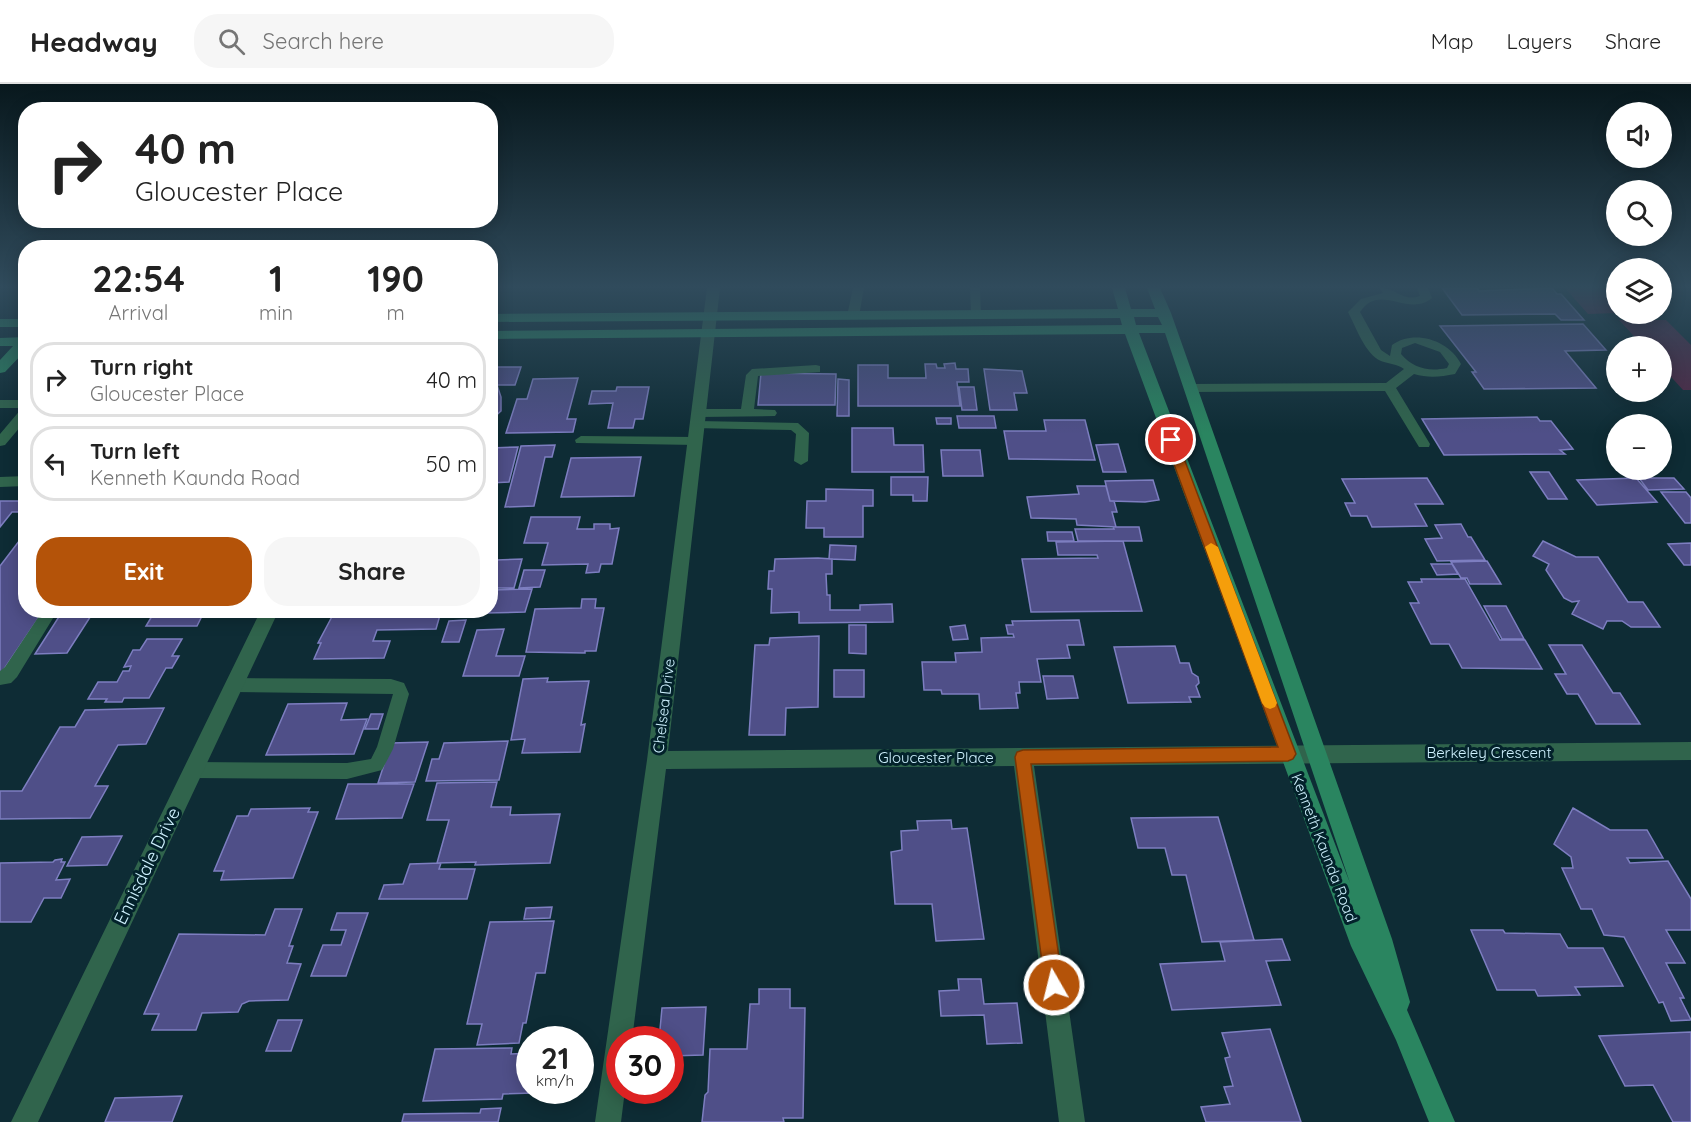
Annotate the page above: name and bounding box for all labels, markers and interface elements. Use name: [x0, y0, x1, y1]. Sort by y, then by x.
search box: [194, 14, 614, 68]
text: Headway: [30, 24, 158, 59]
icon: search: [215, 25, 248, 58]
text: Search here: [263, 27, 384, 55]
text: Map: [1431, 28, 1474, 54]
text: Layers: [1507, 28, 1572, 54]
text: Share: [1605, 28, 1661, 54]
map controls: [1606, 102, 1672, 480]
button: sound: [1606, 102, 1672, 168]
text: 40 m: [135, 122, 236, 175]
icon: right: [36, 126, 114, 204]
text: Gloucester Place: [135, 174, 343, 208]
button: search: [1606, 180, 1672, 246]
text: 22:54: [92, 256, 185, 301]
text: 1: [269, 256, 283, 301]
text: 190: [367, 256, 424, 301]
button: layers: [1606, 258, 1672, 324]
text: Arrival: [109, 300, 168, 325]
text: min: [259, 300, 293, 325]
text: m: [386, 300, 405, 325]
button: +: [1606, 336, 1672, 402]
text: Turn right: [90, 353, 194, 381]
icon: right: [39, 363, 72, 396]
text: 40 m: [426, 366, 477, 394]
text: Gloucester Place: [90, 381, 244, 406]
pin: [1145, 414, 1196, 465]
button: −: [1606, 414, 1672, 480]
icon: arrive: [1154, 423, 1187, 456]
text: Turn left: [90, 437, 180, 465]
icon: left: [39, 447, 72, 480]
text: 50 m: [426, 450, 477, 478]
text: Kenneth Kaunda Road: [90, 465, 300, 490]
button: Exit: [36, 537, 252, 606]
button: Share: [264, 537, 480, 606]
street label: Chelsea Drive: [648, 658, 679, 754]
street label: Berkeley Crescent: [1426, 743, 1552, 762]
street label: Gloucester Place: [878, 748, 994, 767]
street label: Kenneth Kaunda Road: [1287, 771, 1362, 925]
street label: Ennisdale Drive: [108, 803, 185, 928]
position arrow: [1022, 953, 1086, 1017]
speed limit sign: 30: [606, 1026, 684, 1104]
text: 21: [541, 1039, 569, 1077]
text: km/h: [536, 1071, 574, 1090]

